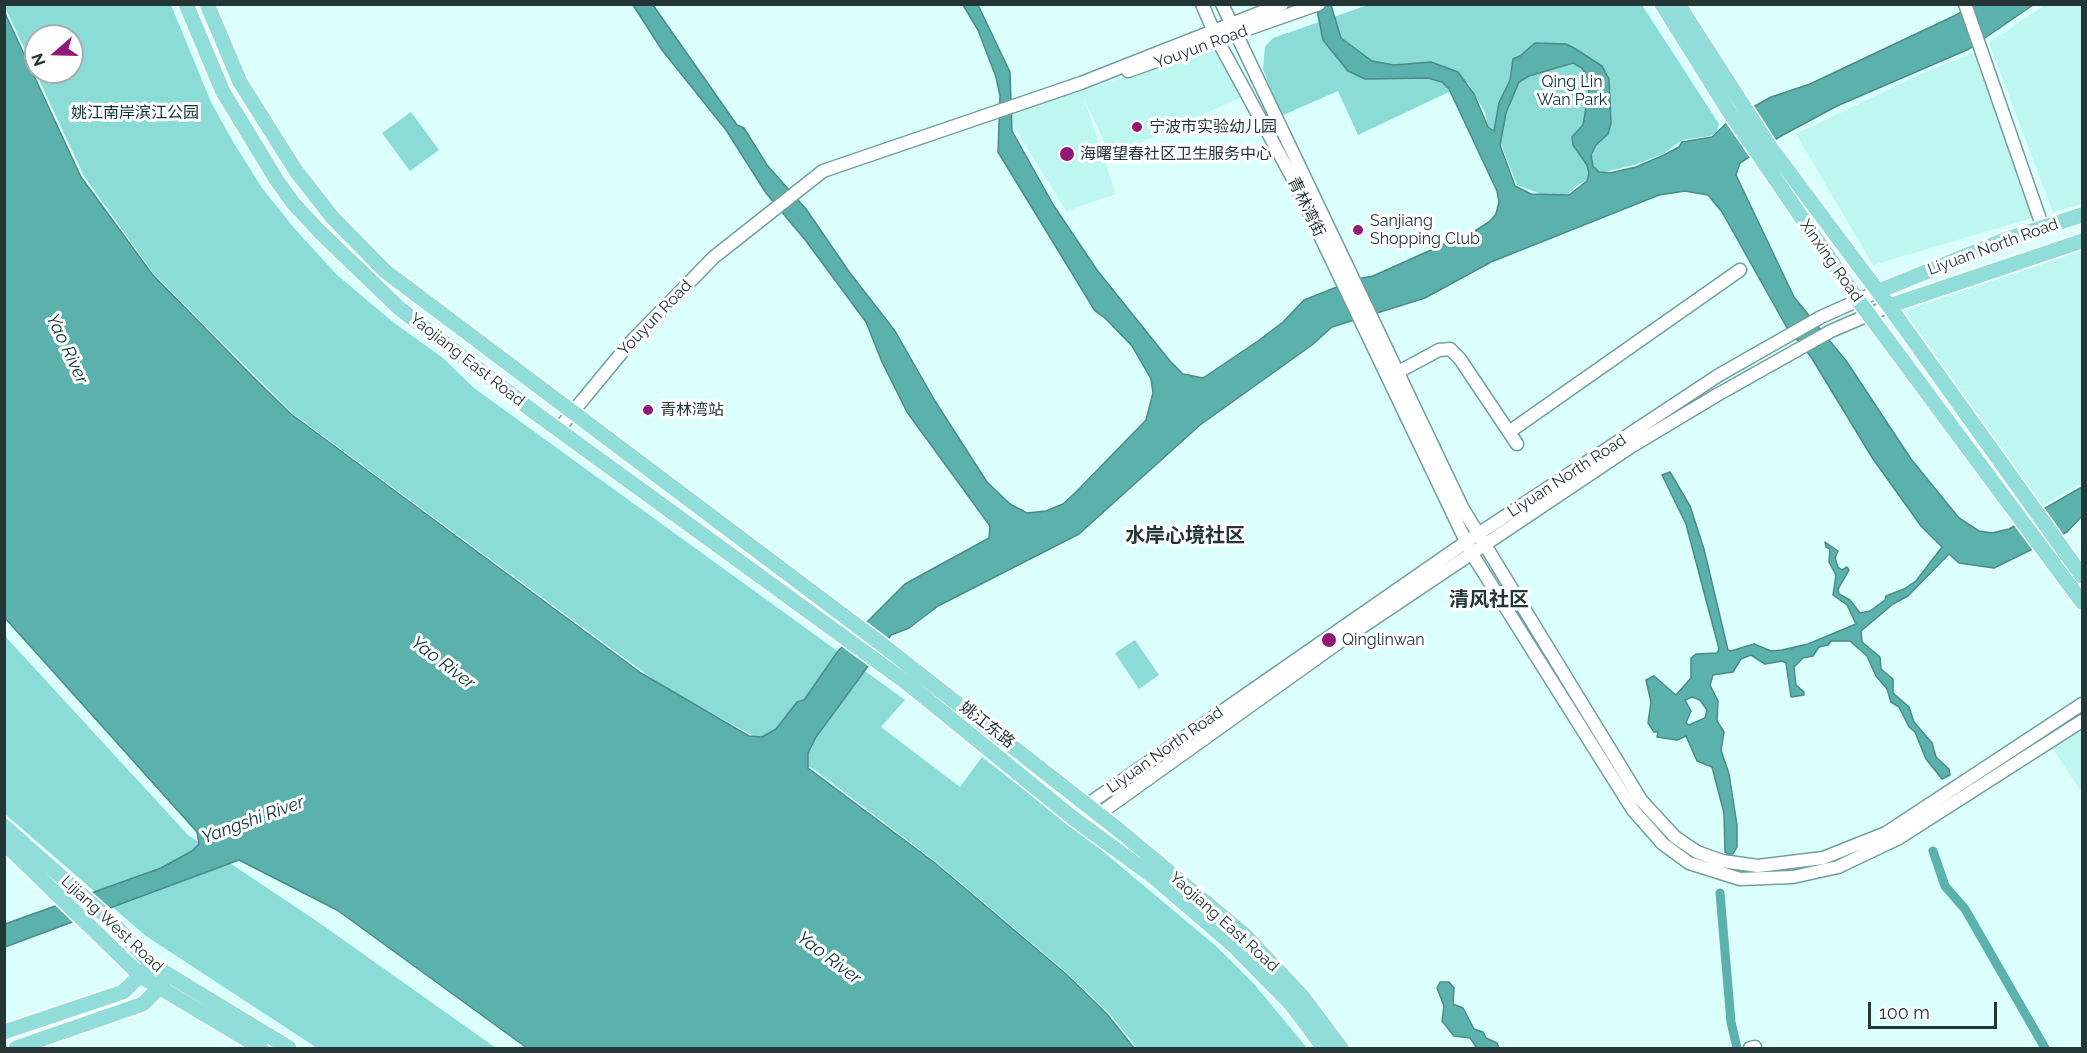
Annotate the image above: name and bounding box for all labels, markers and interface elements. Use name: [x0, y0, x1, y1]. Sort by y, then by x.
street label: Youyun Road: [1152, 21, 1250, 73]
north arrow: [24, 24, 84, 84]
text: N: [27, 51, 50, 69]
park label: Qing Lin Wan Park: [1537, 72, 1607, 110]
park label: 姚江南岸滨江公园: [71, 103, 199, 123]
place label: 宁波市实验幼儿园: [1149, 117, 1277, 137]
marker: 宁波市实验幼儿园: [1130, 120, 1144, 134]
place label: 海曙望春社区卫生服务中心: [1080, 144, 1272, 164]
marker: 海曙望春社区卫生服务中心: [1058, 145, 1076, 163]
street label: 青林湾街: [1283, 174, 1329, 240]
place label: Sanjiang Shopping Club: [1370, 211, 1480, 249]
street label: Liyuan North Road: [1925, 214, 2061, 280]
street label: Xinxing Road: [1796, 216, 1866, 306]
marker: Sanjiang Shopping Club: [1351, 223, 1365, 237]
street label: Youyun Road: [614, 276, 696, 360]
street label: Yaojiang East Road: [406, 309, 528, 411]
water label: Yao River: [41, 311, 93, 387]
place label: 青林湾站: [660, 400, 724, 420]
marker: 青林湾站: [641, 403, 655, 417]
street label: Liyuan North Road: [1504, 430, 1630, 522]
district label: 水岸心境社区: [1125, 524, 1245, 548]
district label: 清风社区: [1449, 588, 1529, 612]
place label: Qinglinwan: [1342, 630, 1425, 650]
marker: Qinglinwan: [1320, 631, 1338, 649]
water label: Yao River: [407, 632, 479, 694]
street label: 姚江东路: [956, 698, 1018, 752]
street label: Liyuan North Road: [1103, 703, 1227, 797]
water label: Yangshi River: [199, 792, 307, 848]
street label: Yaojiang East Road: [1165, 868, 1283, 976]
street label: Lijiang West Road: [57, 872, 167, 976]
water label: Yao River: [793, 927, 865, 989]
scale bar: [1871, 990, 2000, 1028]
text: 100 m: [1879, 1002, 1930, 1023]

